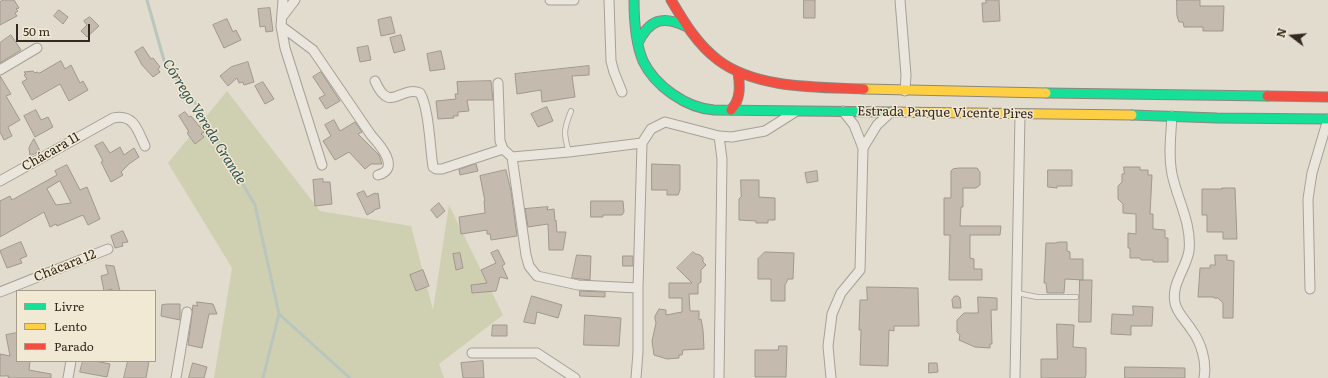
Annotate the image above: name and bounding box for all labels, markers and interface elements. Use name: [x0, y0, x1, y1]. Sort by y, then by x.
scale bar: [18, 16, 92, 42]
north arrow: [1272, 16, 1312, 56]
text: 50 m: [23, 22, 50, 40]
text: N: [1272, 26, 1289, 39]
water label: Córrego Vereda Grande: [159, 56, 249, 188]
street label: Estrada Parque Vicente Pires: [857, 104, 1033, 122]
street label: Chácara 11: [19, 129, 83, 175]
street label: Chácara 12: [32, 247, 98, 285]
legend: [16, 290, 156, 362]
text: Livre: [54, 297, 84, 315]
text: Lento: [54, 317, 87, 335]
text: Parado: [54, 337, 94, 355]

